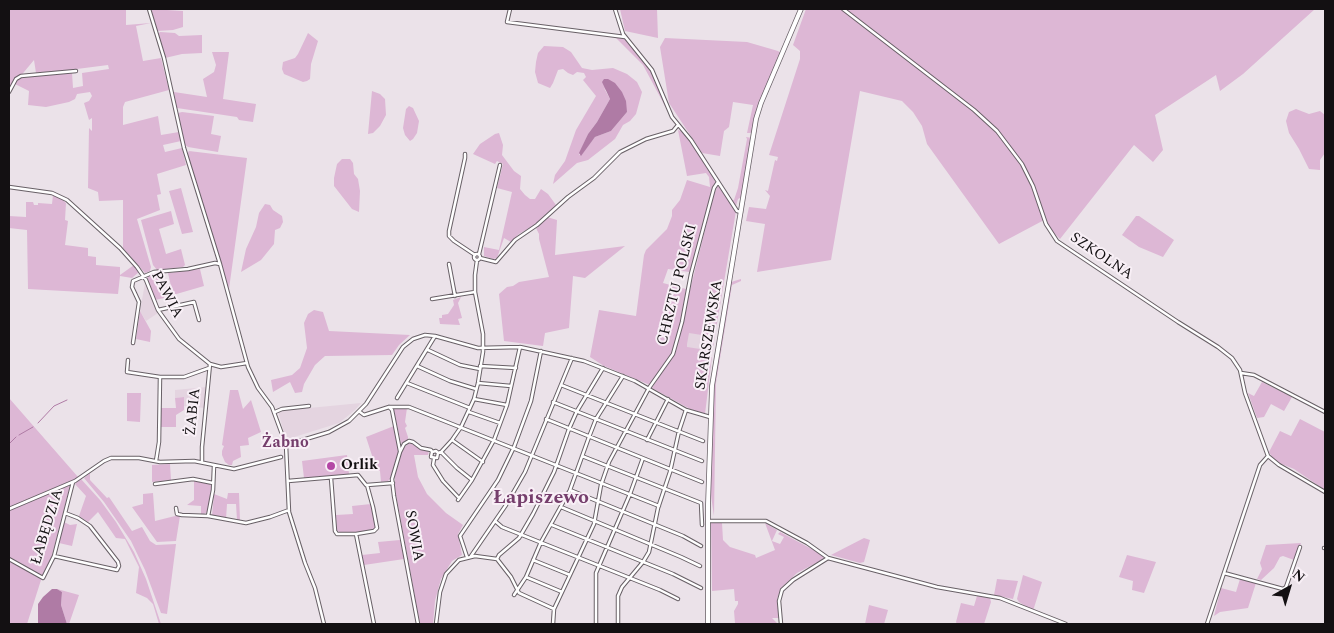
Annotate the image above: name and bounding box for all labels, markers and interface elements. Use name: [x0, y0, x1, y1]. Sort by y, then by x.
street label: CHRZTU POLSKI: [654, 223, 702, 347]
street label: SZKOLNA: [1066, 229, 1136, 285]
street label: PAWIA: [146, 268, 186, 322]
street label: SKARSZEWSKA: [692, 279, 728, 391]
street label: ŻABIA: [183, 387, 205, 437]
district label: Żabno: [261, 434, 309, 454]
place label: Orlik: [341, 457, 378, 475]
marker: Orlik: [325, 460, 337, 472]
street label: ŁABĘDZIA: [28, 487, 68, 567]
district label: Łapiszewo: [493, 487, 589, 511]
street label: SOWIA: [400, 509, 426, 563]
north arrow: [1264, 563, 1314, 613]
text: N: [1288, 564, 1310, 588]

